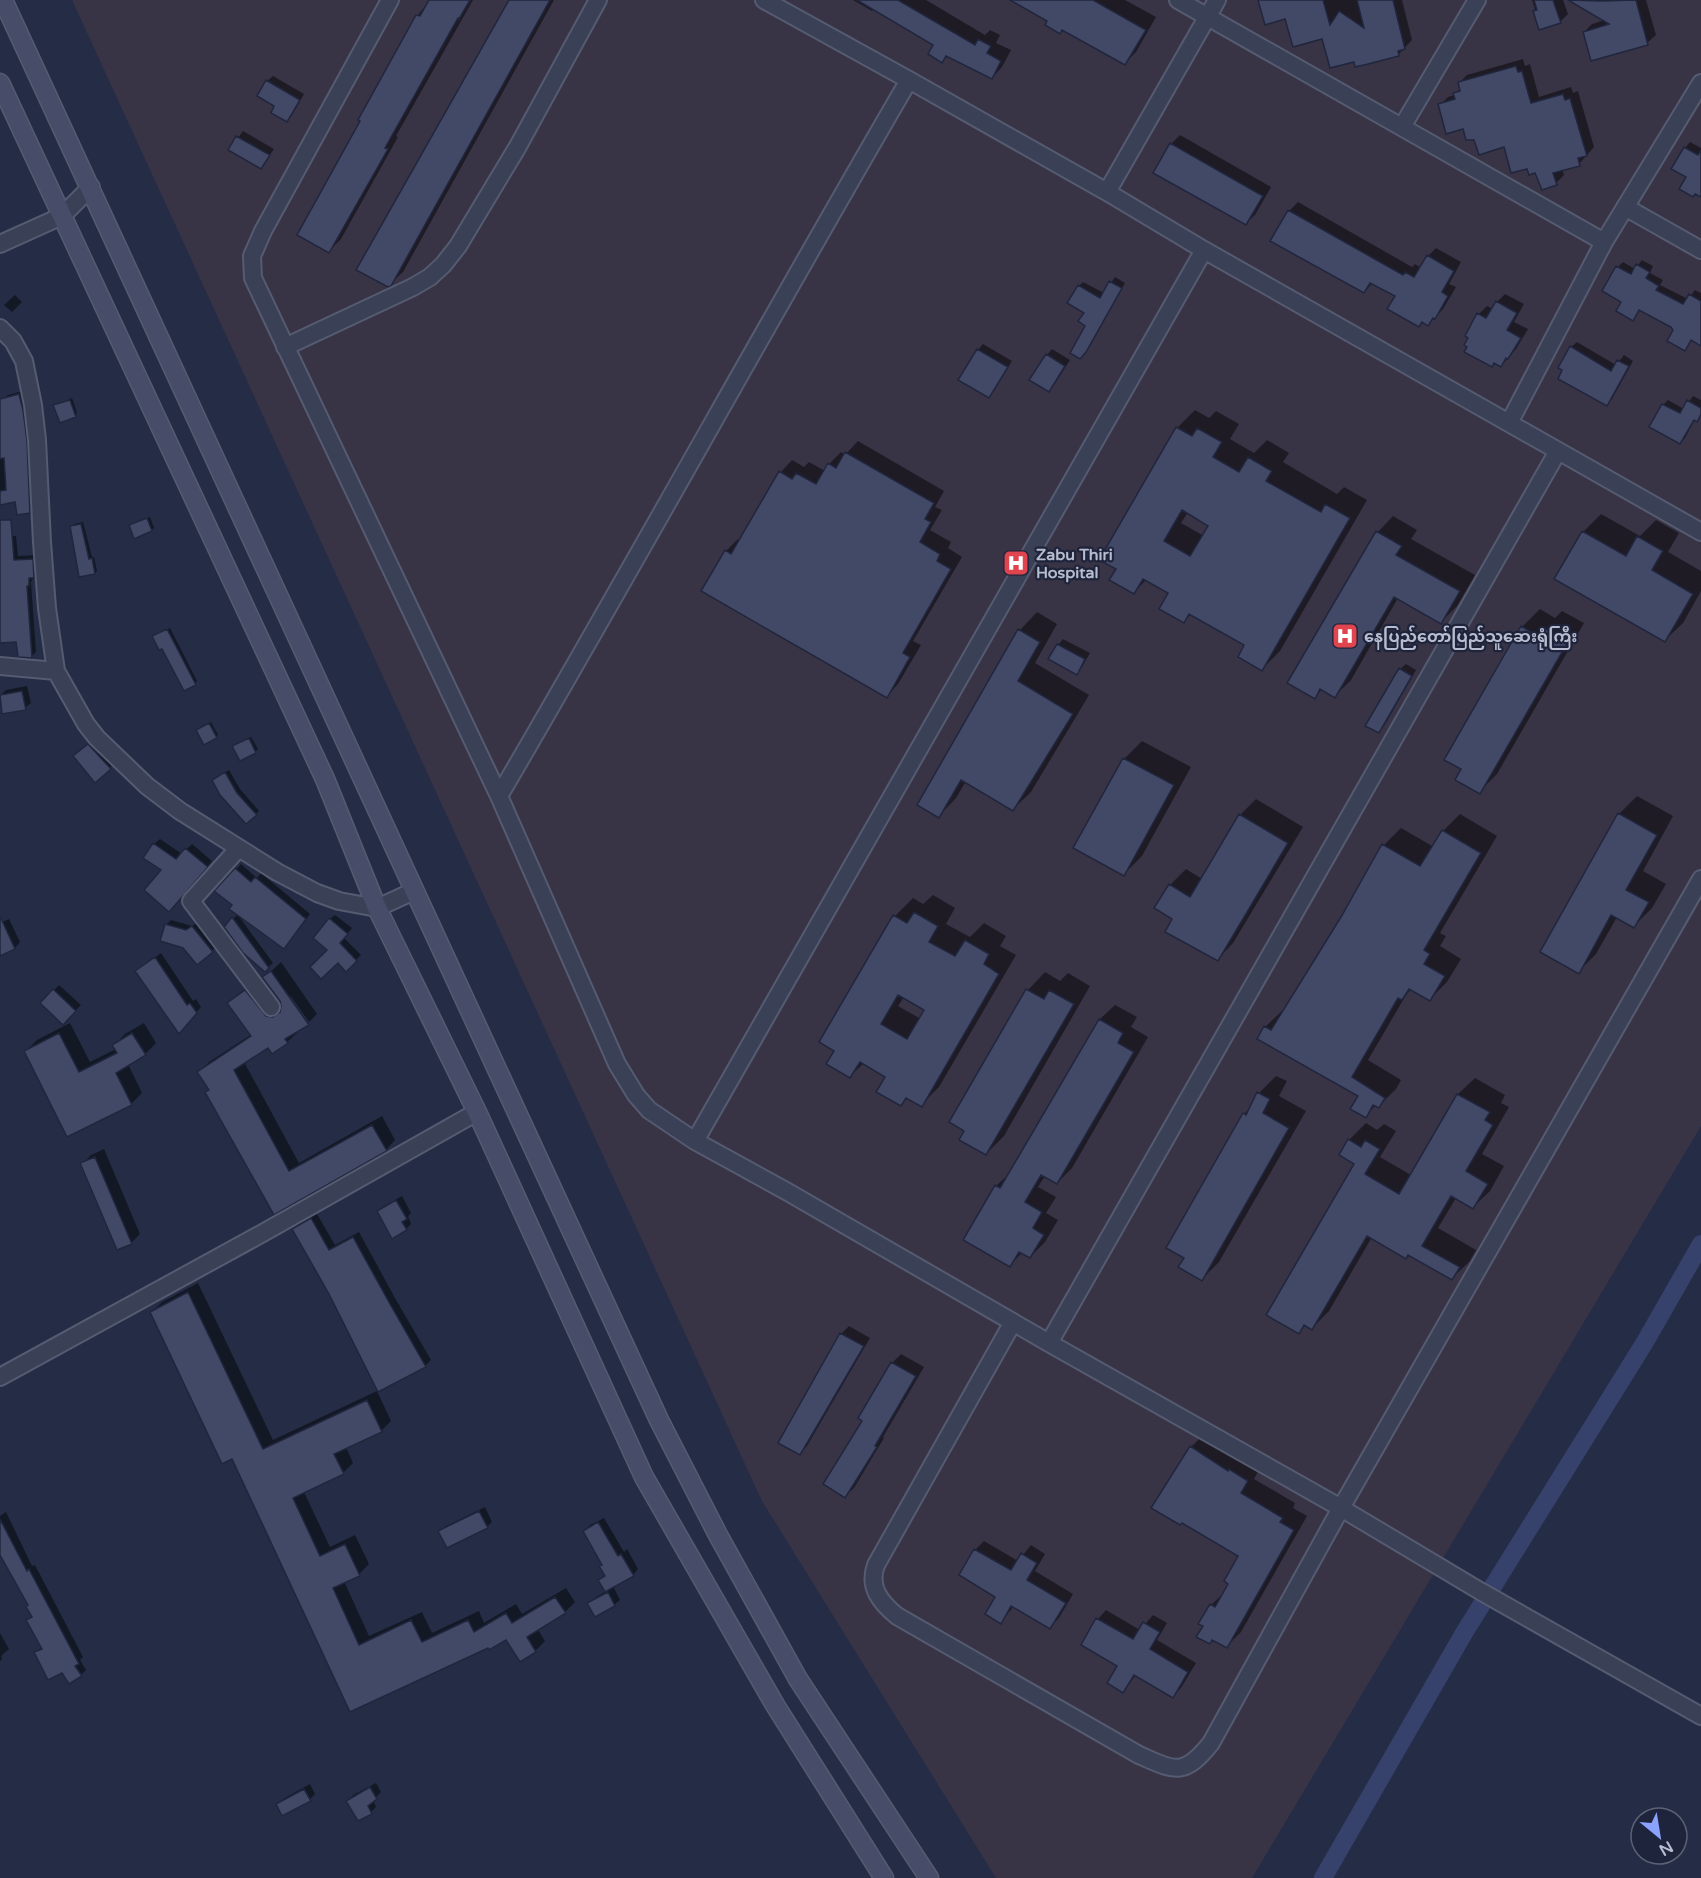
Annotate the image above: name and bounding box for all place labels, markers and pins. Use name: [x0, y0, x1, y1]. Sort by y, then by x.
place label: Zabu Thiri Hospital: [1036, 545, 1113, 583]
hospital icon: Zabu Thiri Hospital: [1001, 548, 1031, 578]
hospital icon: နေပြည်တော်ပြည်သူဆေးရုံကြီး: [1330, 621, 1360, 651]
place label: နေပြည်တော်ပြည်သူဆေးရုံကြီး: [1364, 625, 1577, 650]

